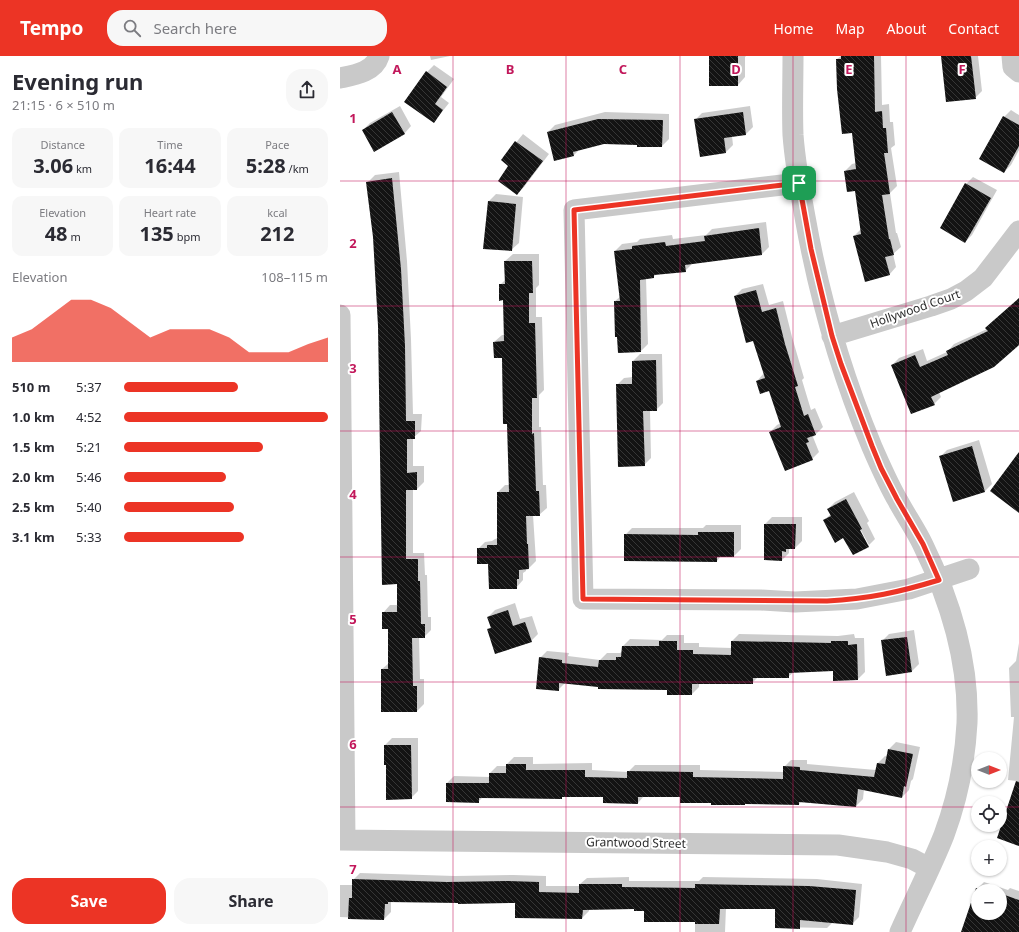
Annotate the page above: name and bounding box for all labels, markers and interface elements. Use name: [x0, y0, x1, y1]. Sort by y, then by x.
search box: [107, 10, 387, 46]
text: Tempo: [20, 15, 83, 41]
icon: search: [121, 17, 143, 39]
text: Search here: [153, 18, 237, 38]
text: Home: [774, 19, 813, 38]
text: Map: [835, 19, 865, 38]
text: About: [887, 19, 926, 38]
text: Contact: [948, 19, 999, 38]
text: A: [393, 60, 402, 78]
text: B: [506, 60, 514, 78]
text: C: [619, 60, 627, 78]
text: D: [731, 60, 741, 78]
text: E: [845, 60, 853, 78]
text: F: [958, 60, 966, 78]
text: Evening run: [12, 66, 143, 96]
button: share: [286, 69, 328, 111]
text: 21:15 · 6 × 510 m: [12, 96, 115, 114]
text: 1: [349, 109, 357, 127]
text: Distance: [40, 137, 85, 152]
text: Time: [157, 137, 183, 152]
text: Pace: [265, 137, 289, 152]
text: 3.06: [33, 152, 73, 179]
text: 16:44: [144, 152, 196, 179]
text: 5:28: [246, 152, 286, 179]
text: km: [73, 161, 92, 176]
text: /km: [286, 161, 309, 176]
pin: [782, 166, 816, 200]
icon: arrive: [788, 172, 810, 194]
text: Elevation: [39, 205, 86, 220]
text: Heart rate: [144, 205, 196, 220]
text: kcal: [267, 205, 287, 220]
text: 48: [45, 220, 68, 247]
text: 135: [139, 220, 174, 247]
text: 212: [260, 220, 294, 247]
text: m: [68, 229, 81, 244]
text: bpm: [174, 229, 201, 244]
text: 2: [349, 234, 357, 252]
text: Elevation: [12, 268, 68, 286]
text: 108–115 m: [261, 268, 328, 286]
street label: Hollywood Court: [867, 285, 963, 332]
text: 3: [349, 359, 357, 377]
text: 510 m: [12, 378, 50, 396]
text: 5:37: [76, 378, 102, 396]
text: 1.0 km: [12, 408, 55, 426]
text: 4:52: [76, 408, 102, 426]
text: 1.5 km: [12, 438, 55, 456]
text: 5:21: [76, 438, 102, 456]
text: 2.0 km: [12, 468, 55, 486]
text: 5:46: [76, 468, 102, 486]
text: 4: [349, 485, 357, 503]
text: 2.5 km: [12, 498, 55, 516]
text: 5:40: [76, 498, 102, 516]
text: 3.1 km: [12, 528, 55, 546]
text: 5:33: [76, 528, 102, 546]
text: 5: [349, 610, 357, 628]
text: 6: [349, 735, 357, 753]
north arrow: [971, 752, 1007, 788]
map controls: [971, 752, 1007, 920]
button: locate: [971, 796, 1007, 832]
street label: Grantwood Street: [586, 833, 687, 852]
button: +: [971, 840, 1007, 876]
text: 7: [349, 860, 357, 878]
button: Save: [12, 878, 166, 924]
button: Share: [174, 878, 328, 924]
button: −: [971, 884, 1007, 920]

